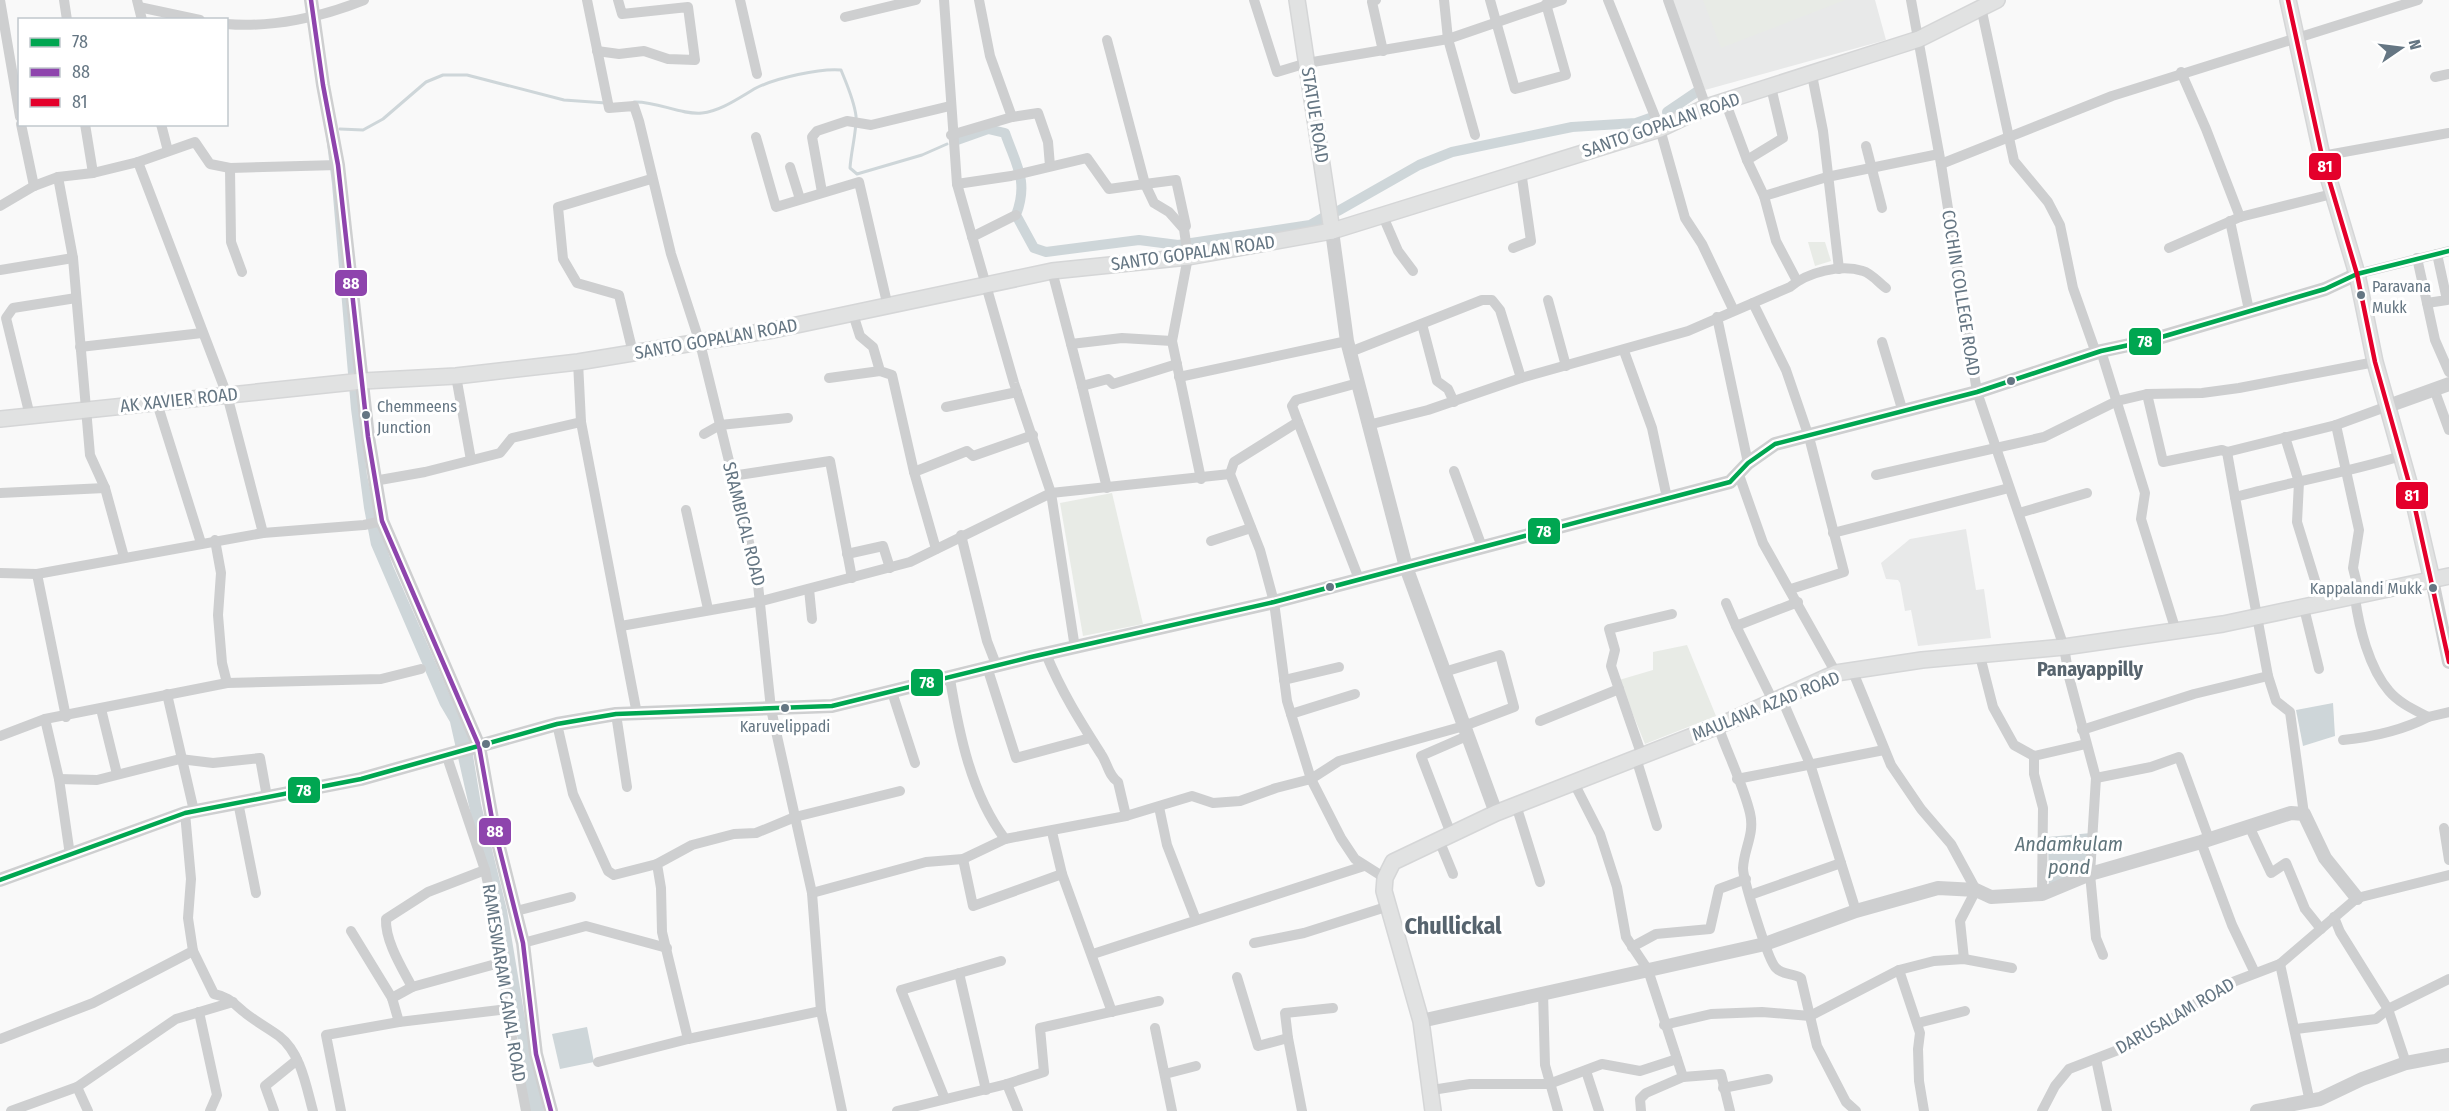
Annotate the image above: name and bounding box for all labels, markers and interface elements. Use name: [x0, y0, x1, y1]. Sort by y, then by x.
legend: [18, 18, 228, 126]
north arrow: [2371, 18, 2431, 78]
text: 78: [72, 31, 88, 53]
text: N: [2405, 38, 2425, 51]
text: 88: [72, 61, 90, 83]
street label: STATUE ROAD: [1297, 65, 1333, 165]
street label: SANTO GOPALAN ROAD: [1579, 88, 1743, 162]
text: 81: [72, 91, 88, 113]
line badge: 81: [2308, 152, 2342, 181]
text: 81: [2318, 157, 2332, 176]
street label: COCHIN COLLEGE ROAD: [1937, 208, 1985, 378]
street label: SANTO GOPALAN ROAD: [1110, 231, 1276, 275]
line badge: 88: [334, 269, 368, 297]
text: 88: [343, 274, 360, 293]
place label: Paravana Mukk: [2372, 277, 2431, 317]
marker: Paravana Mukk: [2355, 289, 2367, 301]
street label: SANTO GOPALAN ROAD: [633, 314, 799, 364]
line badge: 78: [2128, 327, 2162, 356]
text: 78: [2137, 332, 2153, 351]
unlabelled marker: [2005, 375, 2017, 387]
street label: AK XAVIER ROAD: [119, 383, 239, 417]
place label: Chemmeens Junction: [377, 397, 457, 437]
marker: Chemmeens Junction: [360, 409, 372, 421]
street label: SRAMBICAL ROAD: [718, 460, 770, 588]
line badge: 81: [2395, 481, 2429, 510]
text: 81: [2405, 486, 2419, 505]
line badge: 78: [1527, 517, 1561, 545]
text: 78: [1536, 522, 1552, 541]
place label: Kappalandi Mukk: [2310, 579, 2423, 598]
unlabelled marker: [1324, 581, 1336, 593]
marker: Kappalandi Mukk: [2427, 582, 2439, 594]
district label: Panayappilly: [2037, 657, 2144, 681]
street label: MAULANA AZAD ROAD: [1689, 666, 1843, 746]
line badge: 78: [910, 668, 944, 697]
text: 78: [919, 673, 935, 692]
marker: Karuvelippadi: [779, 702, 791, 714]
place label: Karuvelippadi: [740, 717, 830, 736]
unlabelled marker: [480, 738, 492, 750]
line badge: 78: [287, 776, 321, 804]
text: 78: [296, 781, 312, 800]
line badge: 88: [478, 817, 512, 846]
text: 88: [487, 822, 504, 841]
water label: Andamkulam pond: [2014, 832, 2123, 879]
street label: RAMESWARAM CANAL ROAD: [477, 882, 531, 1084]
district label: Chullickal: [1404, 912, 1502, 940]
street label: DARUSALAM ROAD: [2112, 973, 2238, 1059]

